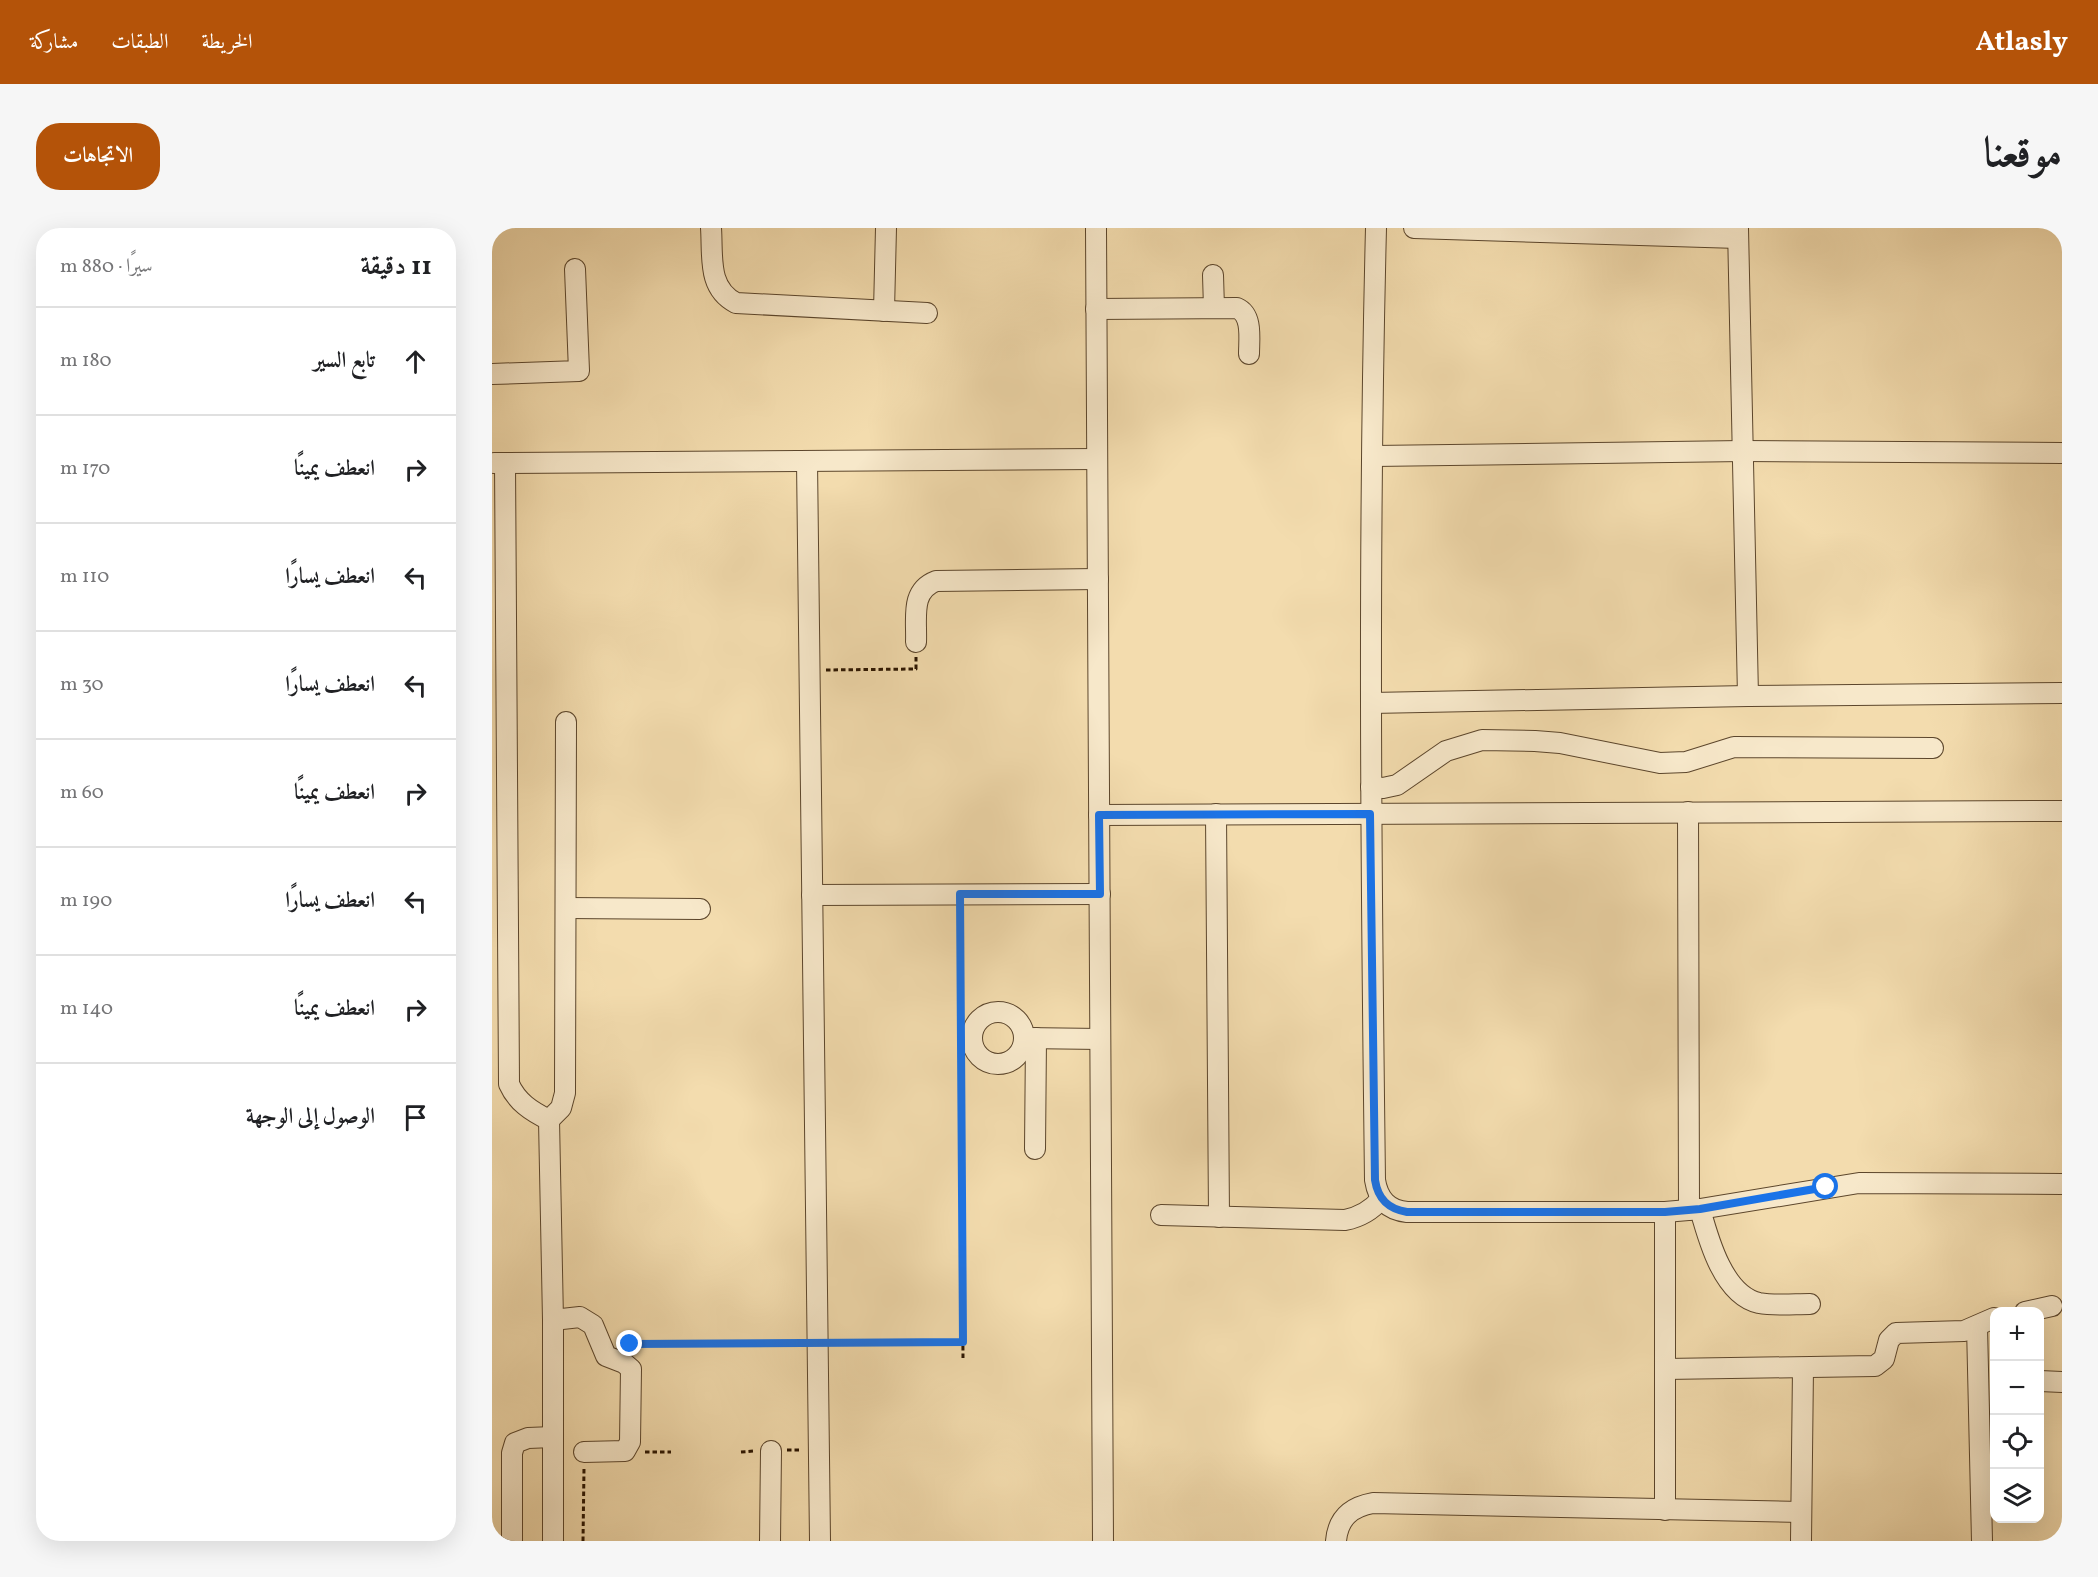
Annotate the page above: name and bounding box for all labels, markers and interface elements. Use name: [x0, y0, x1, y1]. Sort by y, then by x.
text: Atlasly: [1975, 23, 2068, 62]
text: مشاركة: [30, 28, 78, 57]
text: الطبقات: [111, 28, 168, 57]
text: الخريطة: [201, 28, 253, 57]
button: الاتجاهات: [36, 123, 160, 190]
text: موقعنا: [1984, 126, 2062, 185]
text: 11 دقيقة: [360, 249, 432, 285]
text: سيرًا · 880 m: [60, 253, 153, 281]
icon: ahead: [399, 345, 432, 378]
text: تابع السير: [313, 346, 375, 377]
text: 180 m: [60, 347, 112, 375]
icon: right: [399, 453, 432, 486]
text: انعطف يمينًا: [294, 454, 375, 485]
text: 170 m: [60, 455, 110, 483]
icon: left: [399, 561, 432, 594]
text: انعطف يسارًا: [285, 562, 375, 593]
text: 110 m: [60, 563, 109, 591]
icon: left: [399, 669, 432, 702]
text: انعطف يسارًا: [285, 670, 375, 701]
text: 30 m: [60, 671, 104, 699]
icon: right: [399, 777, 432, 810]
text: انعطف يمينًا: [294, 778, 375, 809]
text: 60 m: [60, 779, 104, 807]
icon: left: [399, 885, 432, 918]
text: انعطف يسارًا: [285, 886, 375, 917]
text: 190 m: [60, 887, 112, 915]
icon: right: [399, 993, 432, 1026]
text: انعطف يمينًا: [294, 994, 375, 1025]
text: 140 m: [60, 995, 113, 1023]
icon: arrive: [399, 1101, 432, 1134]
text: الوصول إلى الوجهة: [246, 1102, 375, 1133]
route start: [1812, 1173, 1838, 1199]
map controls: [1990, 1307, 2044, 1523]
button: +: [1990, 1307, 2044, 1361]
route end: [616, 1330, 642, 1356]
button: −: [1990, 1361, 2044, 1415]
button: locate: [1990, 1415, 2044, 1469]
button: layers: [1990, 1469, 2044, 1523]

